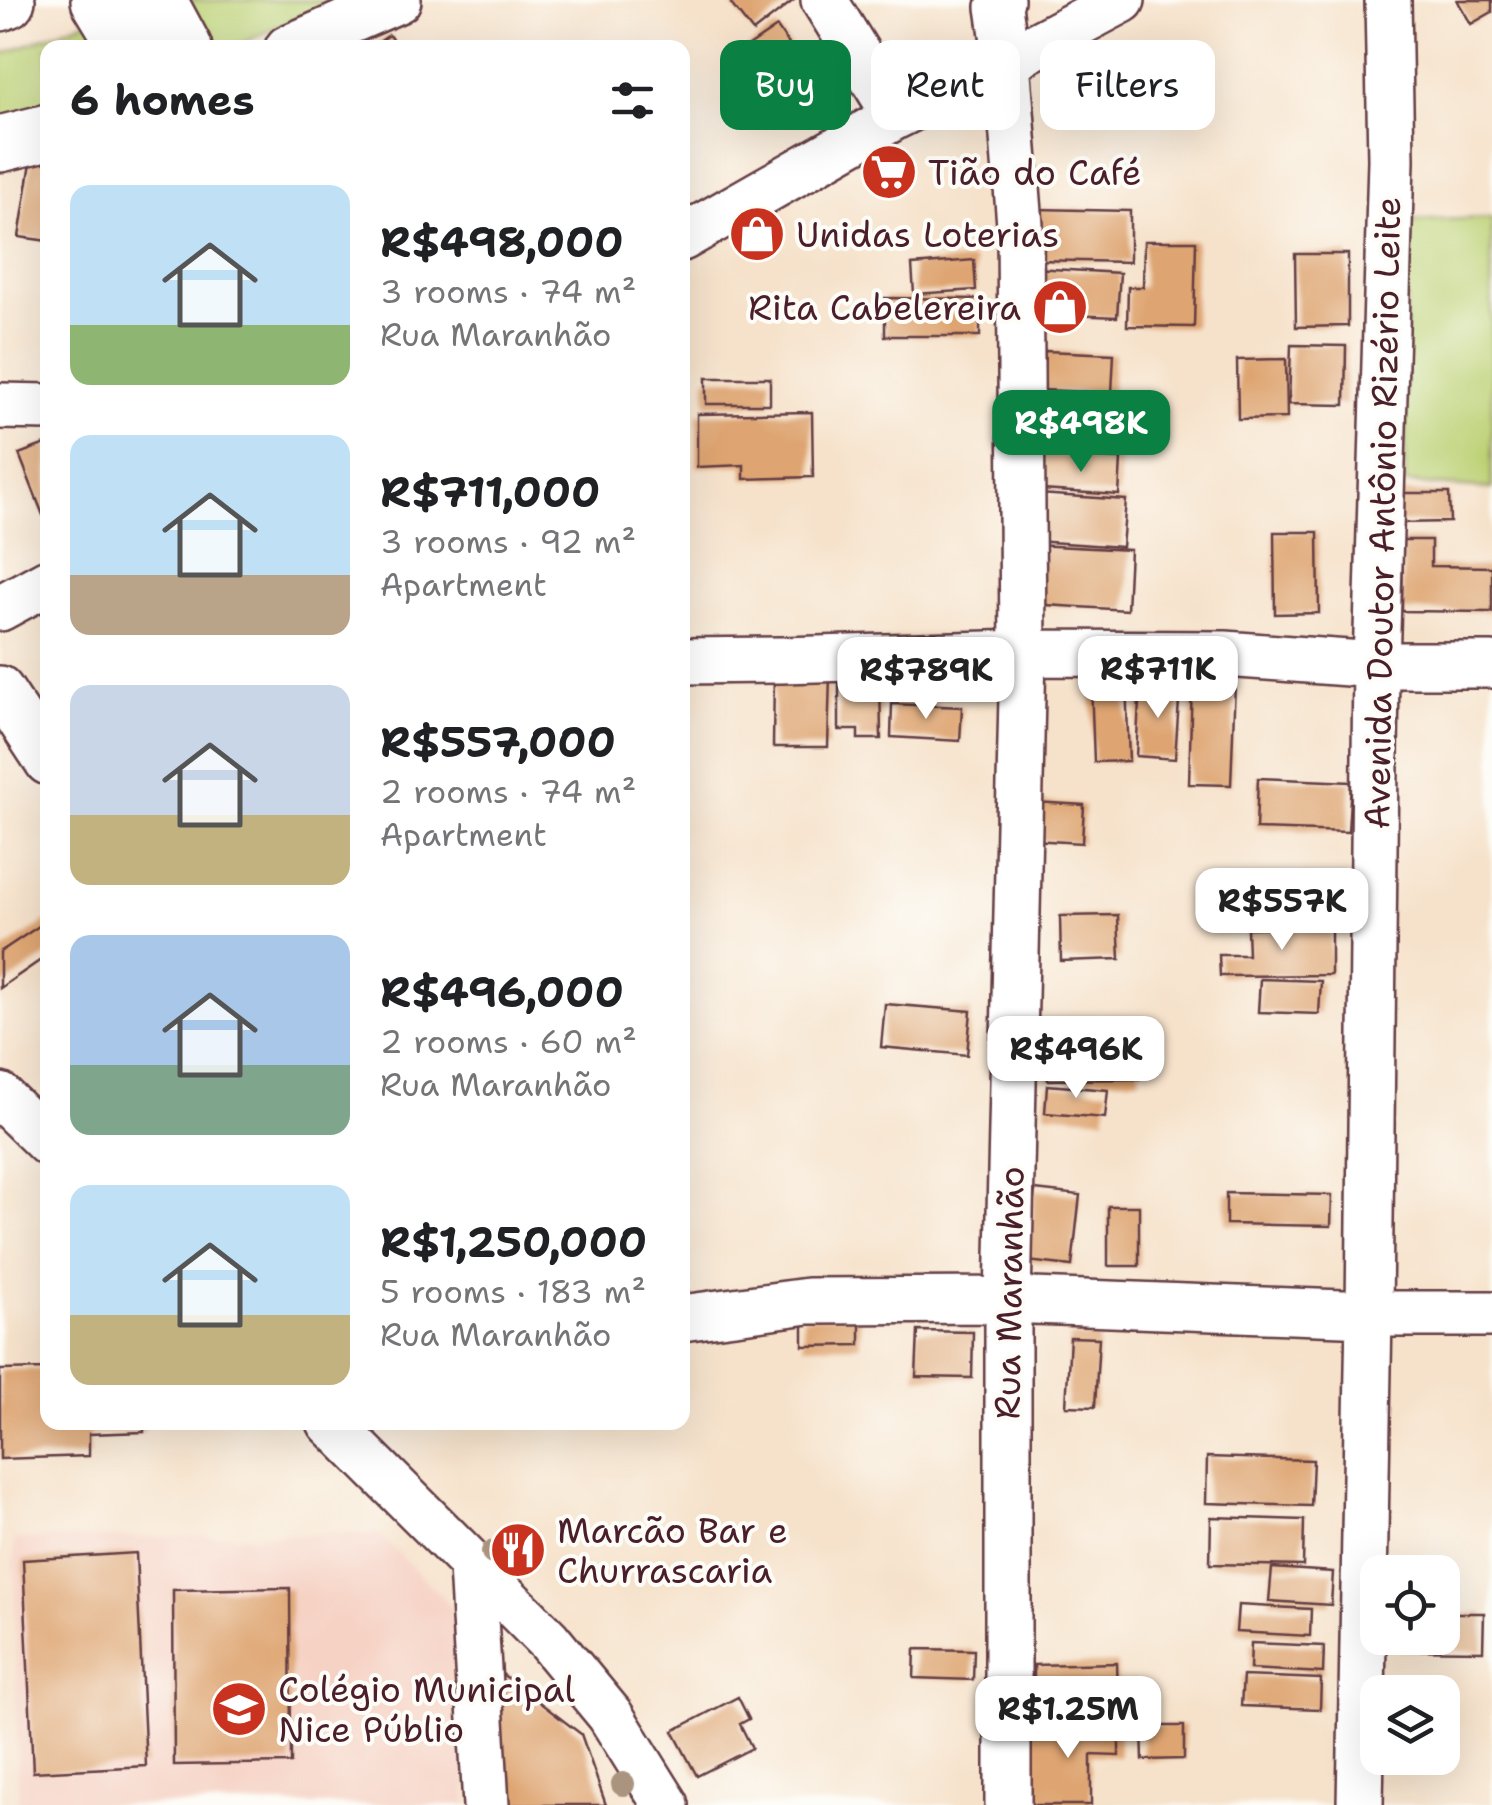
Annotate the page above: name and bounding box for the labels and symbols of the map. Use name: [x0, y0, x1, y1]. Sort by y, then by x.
supermarket icon: Tião do Café: [859, 142, 919, 202]
place label: Tião do Café: [928, 149, 1142, 196]
street label: Avenida Doutor Antônio Rizério Leite: [1353, 196, 1411, 830]
shop icon: Unidas Loterias: [727, 204, 787, 264]
place label: Unidas Loterias: [796, 211, 1059, 258]
shop icon: Rita Cabelereira: [1030, 277, 1090, 337]
place label: Rita Cabelereira: [748, 284, 1021, 331]
pin: R$498K: [1000, 390, 1162, 475]
pin: R$711K: [1077, 636, 1239, 721]
pin: R$789K: [845, 637, 1007, 722]
pin: R$557K: [1201, 868, 1363, 953]
pin: R$496K: [995, 1016, 1157, 1101]
street label: Rua Maranhão: [983, 1166, 1035, 1420]
place label: Marcão Bar e Churrascaria: [557, 1507, 788, 1594]
restaurant icon: Marcão Bar e Churrascaria: [488, 1520, 548, 1580]
place label: Colégio Municipal Nice Públio: [278, 1666, 576, 1753]
pin: R$1.25M: [976, 1676, 1160, 1761]
school or university icon: Colégio Municipal Nice Públio: [209, 1679, 269, 1739]

